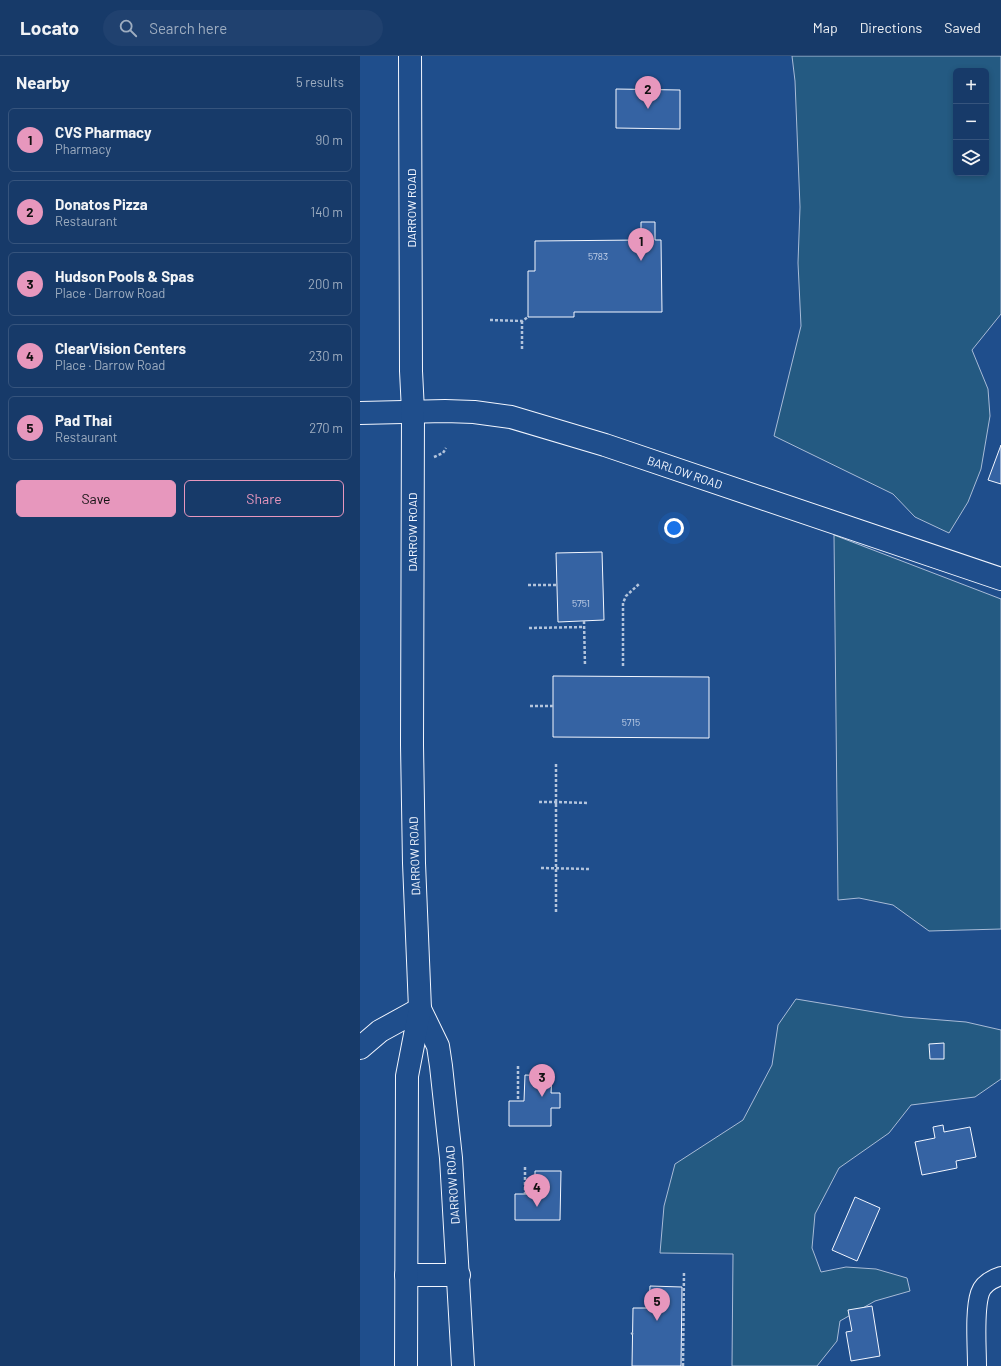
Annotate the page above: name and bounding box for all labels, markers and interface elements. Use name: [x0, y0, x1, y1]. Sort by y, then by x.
search box: [103, 10, 383, 46]
text: Locato: [20, 16, 79, 39]
icon: search: [117, 17, 139, 39]
text: Search here: [149, 19, 227, 37]
text: Map: [813, 19, 838, 36]
text: Directions: [860, 19, 922, 36]
text: Saved: [944, 19, 981, 36]
map controls: [953, 68, 989, 176]
button: +: [953, 68, 989, 104]
text: Nearby: [16, 72, 70, 92]
text: 5 results: [296, 74, 344, 90]
pin: 2: [635, 76, 661, 109]
button: −: [953, 104, 989, 140]
text: CVS Pharmacy: [55, 123, 152, 141]
text: 1: [28, 132, 32, 148]
text: 90 m: [316, 132, 343, 148]
button: layers: [953, 140, 989, 176]
text: Pharmacy: [55, 141, 111, 157]
street label: DARROW ROAD: [404, 169, 418, 247]
text: Donatos Pizza: [55, 195, 148, 213]
text: 2: [26, 204, 34, 220]
text: 140 m: [311, 204, 343, 220]
text: Restaurant: [55, 213, 117, 229]
pin: 1: [628, 228, 654, 261]
house number: 5783: [588, 250, 608, 262]
text: Hudson Pools & Spas: [55, 267, 194, 285]
text: 3: [26, 276, 34, 292]
text: 200 m: [308, 276, 343, 292]
text: Place · Darrow Road: [55, 285, 165, 301]
text: ClearVision Centers: [55, 339, 186, 357]
text: 4: [26, 348, 34, 364]
text: 230 m: [309, 348, 343, 364]
text: Place · Darrow Road: [55, 357, 165, 373]
text: Pad Thai: [55, 411, 112, 429]
text: 5: [26, 420, 34, 436]
text: 270 m: [309, 420, 343, 436]
text: Restaurant: [55, 429, 117, 445]
street label: BARLOW ROAD: [646, 453, 724, 491]
button: Save: [16, 480, 176, 517]
button: Share: [184, 480, 344, 517]
street label: DARROW ROAD: [405, 493, 419, 571]
your location: [664, 518, 684, 538]
house number: 5751: [572, 597, 590, 609]
house number: 5715: [622, 716, 640, 728]
street label: DARROW ROAD: [406, 816, 422, 896]
pin: 3: [529, 1064, 555, 1097]
street label: DARROW ROAD: [442, 1145, 462, 1225]
pin: 4: [524, 1174, 550, 1207]
pin: 5: [644, 1288, 670, 1321]

